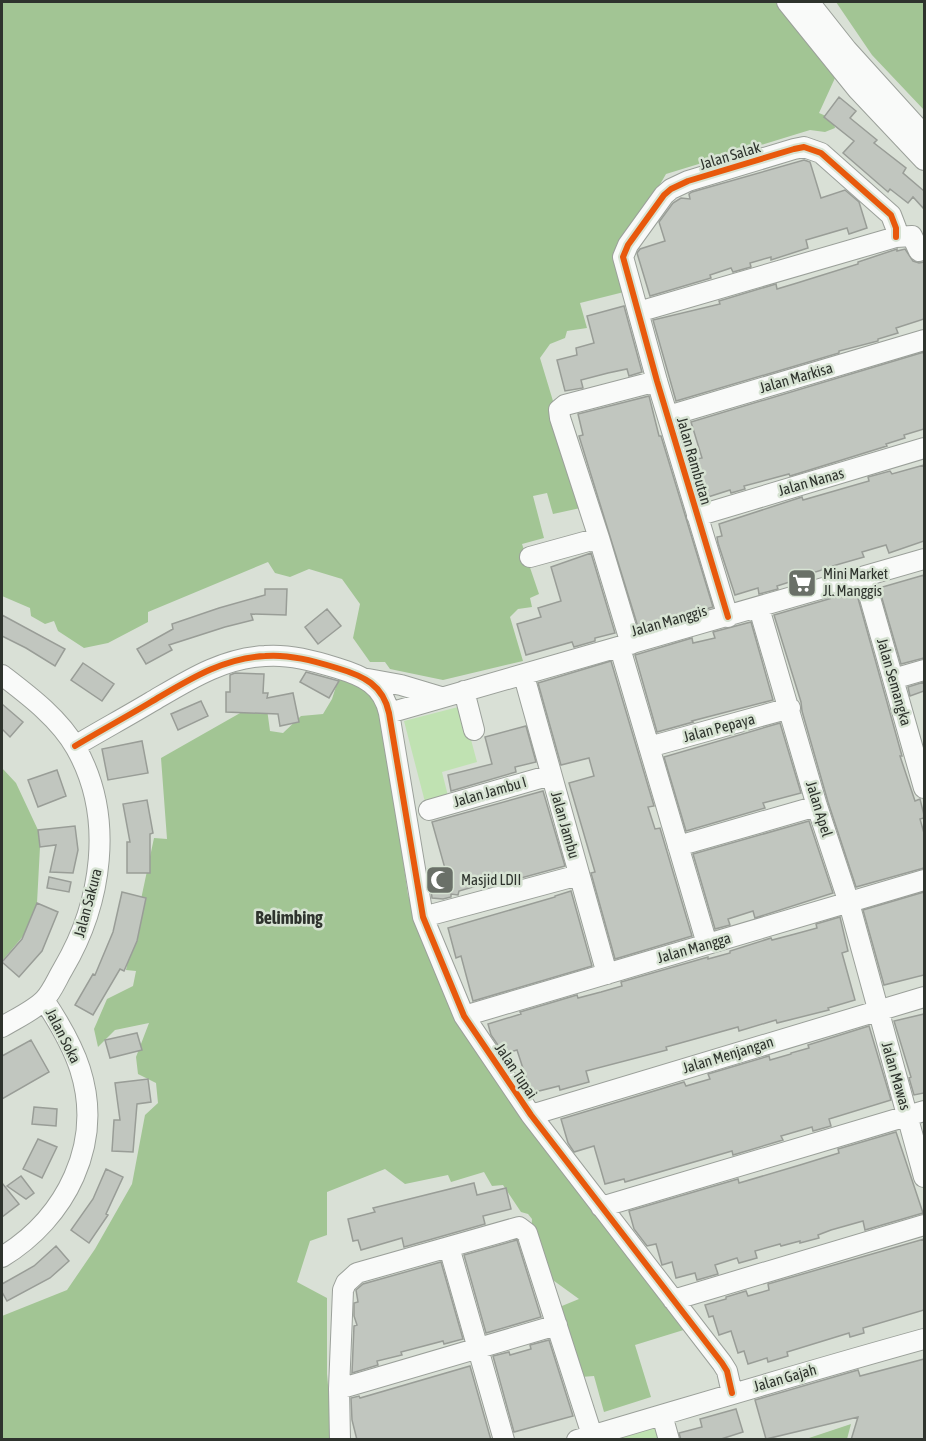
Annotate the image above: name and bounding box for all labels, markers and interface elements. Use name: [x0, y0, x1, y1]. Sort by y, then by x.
street label: Jalan Salak: [697, 138, 763, 173]
street label: Jalan Markisa: [757, 359, 834, 396]
street label: Jalan Rambutan: [674, 415, 715, 507]
street label: Jalan Nanas: [776, 464, 846, 499]
place label: Mini Market Jl. Manggis: [823, 565, 888, 599]
supermarket icon: Mini Market Jl. Manggis: [786, 567, 818, 599]
street label: Jalan Manggis: [629, 602, 709, 639]
street label: Jalan Semangka: [874, 636, 915, 728]
street label: Jalan Pepaya: [681, 710, 756, 745]
street label: Jalan Jambu I: [452, 773, 528, 810]
street label: Jalan Apel: [803, 779, 836, 839]
street label: Jalan Jambu: [548, 789, 583, 860]
mosque icon: Masjid LDII: [424, 864, 456, 896]
street label: Jalan Sakura: [70, 867, 105, 939]
place label: Masjid LDII: [461, 871, 521, 888]
district label: Belimbing: [255, 907, 323, 928]
street label: Jalan Mangga: [655, 929, 733, 966]
street label: Jalan Soka: [42, 1006, 84, 1066]
street label: Jalan Menjangan: [680, 1033, 775, 1076]
street label: Jalan Tupai: [492, 1040, 541, 1101]
street label: Jalan Mawas: [879, 1040, 914, 1112]
street label: Jalan Gajah: [751, 1360, 818, 1395]

